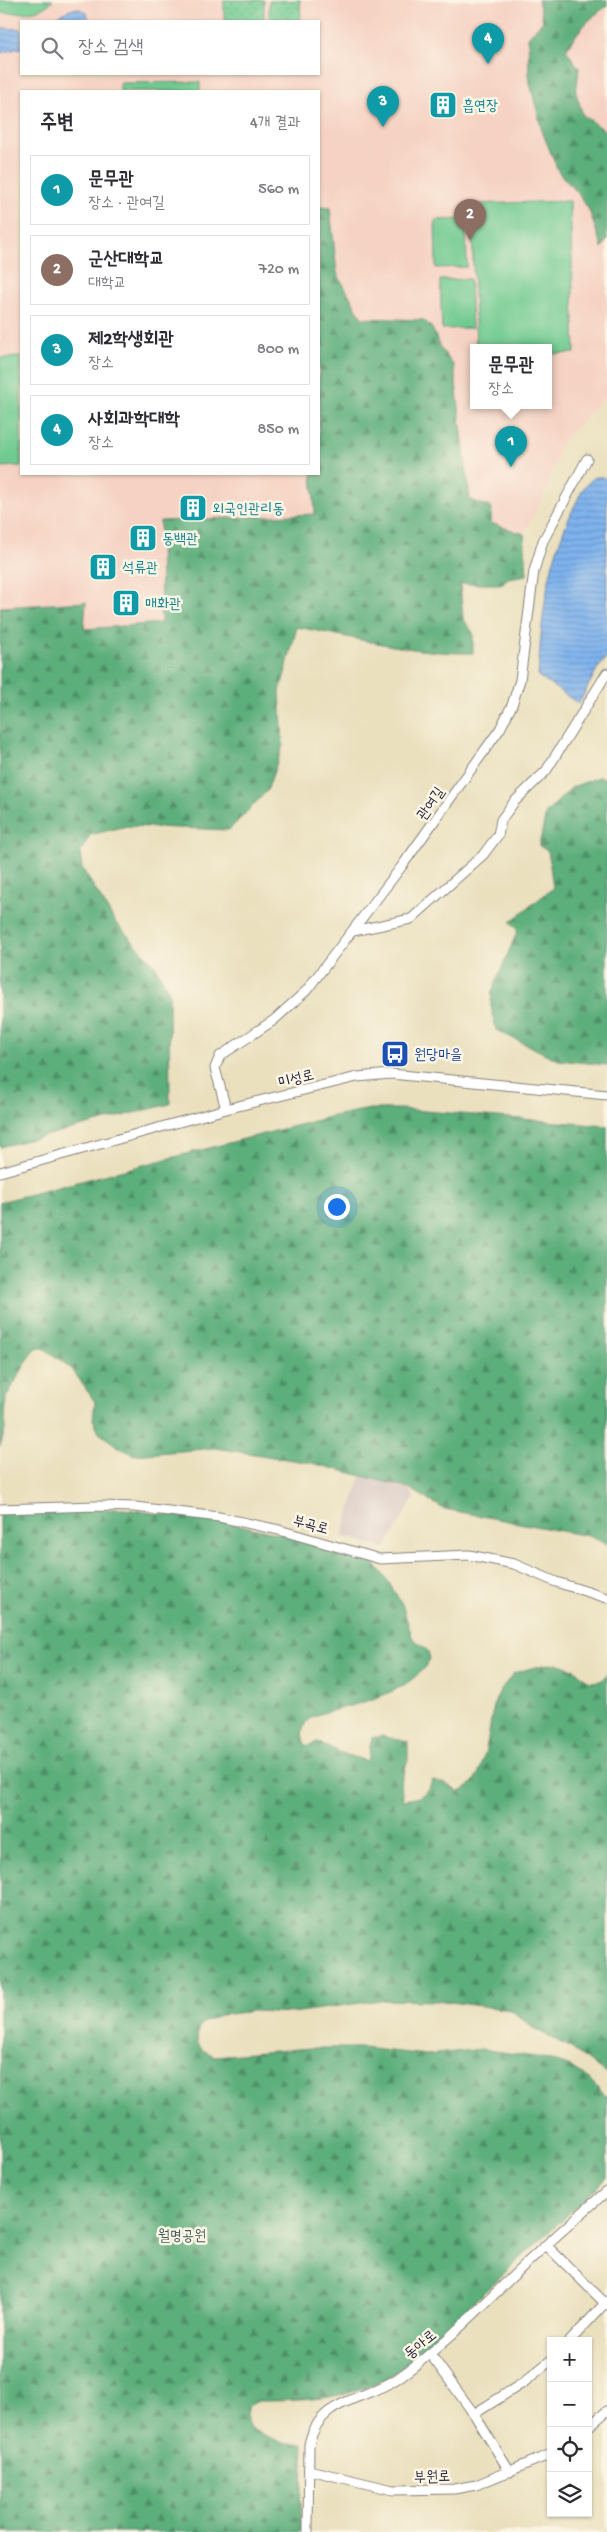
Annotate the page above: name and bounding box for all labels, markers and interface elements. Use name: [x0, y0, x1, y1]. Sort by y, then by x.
search box: [20, 20, 320, 75]
pin: 4: [472, 23, 504, 64]
icon: search: [38, 34, 66, 62]
text: 장소 검색: [78, 37, 144, 60]
pin: 3: [367, 86, 399, 127]
building icon: 흡연장: [428, 90, 458, 120]
place label: 흡연장: [462, 98, 498, 116]
text: 주변: [40, 112, 74, 137]
text: 4개 결과: [250, 115, 300, 134]
text: 문무관: [88, 169, 134, 192]
text: 1: [54, 181, 60, 200]
text: 560 m: [258, 181, 299, 200]
text: 장소 · 관여길: [88, 195, 165, 214]
pin: 2: [454, 199, 486, 240]
text: 군산대학교: [88, 249, 164, 272]
text: 2: [53, 261, 61, 280]
text: 720 m: [259, 261, 299, 280]
text: 대학교: [88, 275, 127, 294]
text: 제2학생회관: [88, 329, 174, 352]
text: 3: [53, 341, 61, 360]
text: 800 m: [257, 341, 299, 360]
popup: [470, 344, 552, 409]
text: 장소: [88, 355, 114, 374]
text: 문무관: [488, 355, 534, 378]
text: 장소: [488, 381, 514, 400]
text: 사회과학대학: [88, 409, 180, 432]
text: 4: [53, 421, 61, 440]
text: 850 m: [258, 421, 299, 440]
pin: 1: [495, 426, 527, 467]
text: 장소: [88, 435, 114, 454]
building icon: 외국인관리동: [178, 493, 208, 523]
place label: 외국인관리동: [212, 501, 284, 519]
building icon: 동백관: [128, 523, 158, 553]
place label: 동백관: [162, 531, 198, 549]
building icon: 석류관: [88, 552, 118, 582]
place label: 석류관: [122, 560, 158, 578]
building icon: 매화관: [111, 588, 141, 618]
place label: 매화관: [145, 596, 181, 614]
street label: 관여길: [414, 784, 449, 824]
bus stop icon: 원당마을: [380, 1039, 410, 1069]
place label: 원당마을: [414, 1047, 462, 1065]
street label: 미성로: [277, 1067, 316, 1093]
your location: [324, 1194, 350, 1220]
street label: 부곡로: [291, 1513, 330, 1539]
park label: 월명공원: [158, 2228, 206, 2246]
street label: 동아로: [402, 2327, 441, 2364]
map controls: [547, 2337, 592, 2517]
button: +: [547, 2337, 592, 2382]
button: −: [547, 2382, 592, 2427]
button: locate: [547, 2427, 592, 2472]
street label: 부원로: [414, 2468, 450, 2488]
button: layers: [547, 2472, 592, 2517]

